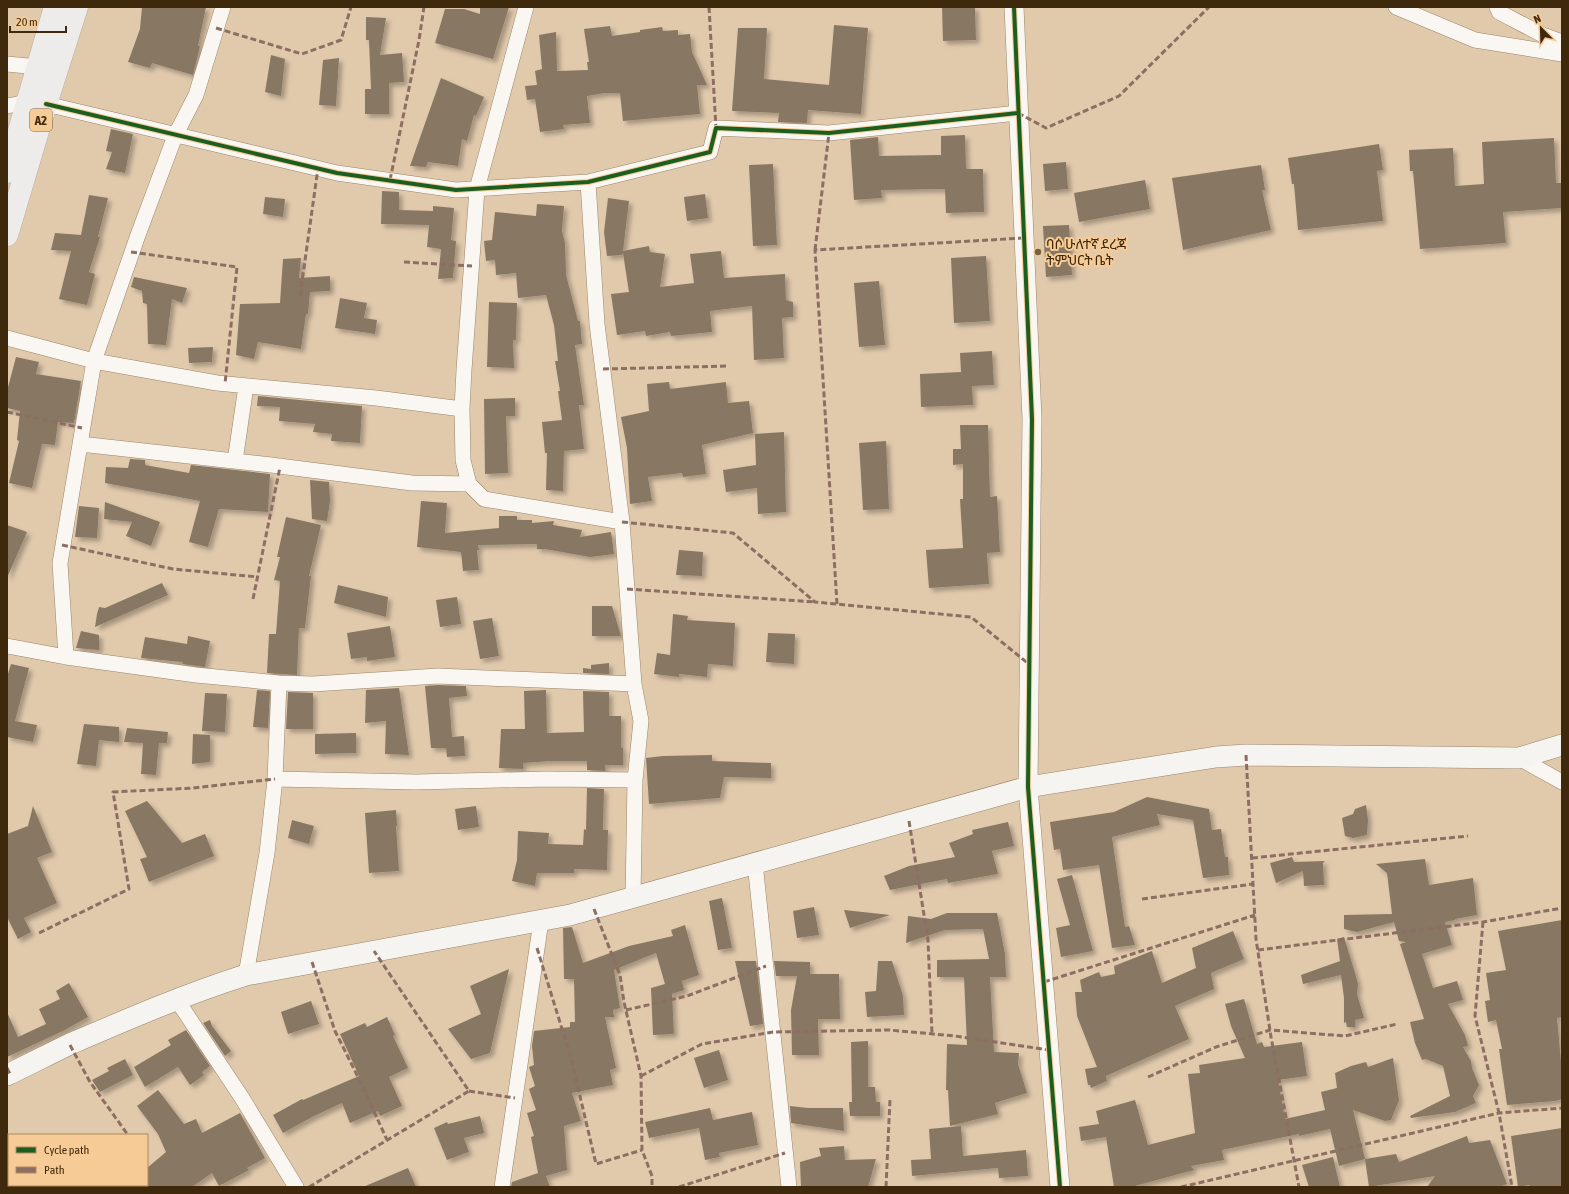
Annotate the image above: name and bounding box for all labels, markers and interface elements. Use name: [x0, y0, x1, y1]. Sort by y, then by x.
scale bar: [10, 8, 66, 34]
north arrow: [1521, 8, 1561, 48]
text: N: [1532, 12, 1542, 26]
text: 20 m: [16, 15, 38, 29]
road number: A2: [30, 109, 52, 131]
place label: ባሶ ሁለተኛ ደረጃ ትምህርት ቤት: [1046, 236, 1127, 268]
marker: ባሶ ሁለተኛ ደረጃ ትምህርት ቤት: [1033, 247, 1043, 257]
legend: [8, 1134, 148, 1186]
text: Cycle path: [44, 1143, 89, 1157]
text: Path: [44, 1163, 65, 1177]

